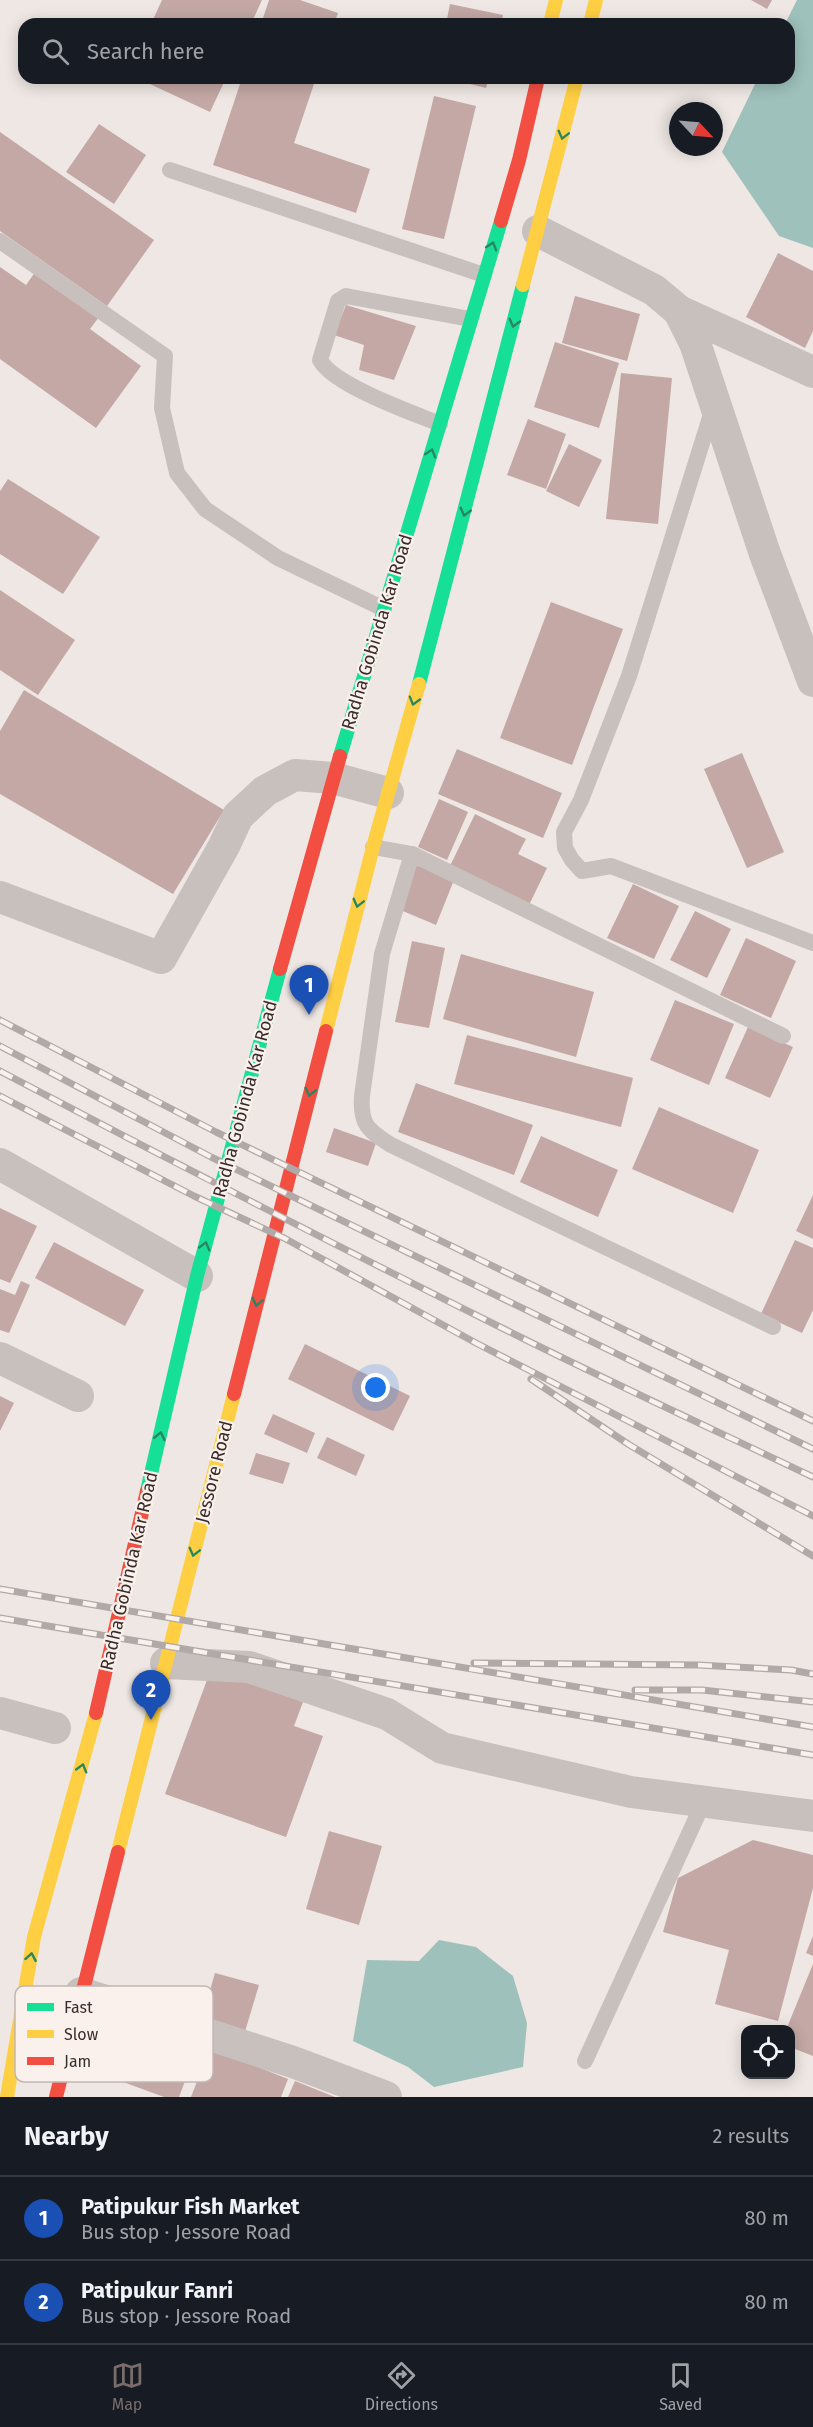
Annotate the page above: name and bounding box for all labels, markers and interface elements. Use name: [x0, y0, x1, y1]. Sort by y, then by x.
search box: [18, 18, 795, 84]
icon: search: [39, 35, 72, 68]
text: Search here: [87, 38, 205, 65]
north arrow: [669, 102, 723, 156]
one-way arrow: [557, 130, 570, 140]
one-way arrow: [485, 241, 497, 252]
one-way arrow: [508, 318, 521, 328]
one-way arrow: [424, 448, 436, 459]
one-way arrow: [459, 507, 472, 517]
street label: Radha Gobinda Kar Road: [337, 532, 417, 732]
one-way arrow: [409, 695, 421, 705]
one-way arrow: [353, 898, 366, 908]
pin: 1: [290, 966, 328, 1015]
street label: Radha Gobinda Kar Road: [208, 998, 282, 1200]
one-way arrow: [305, 1087, 318, 1097]
one-way arrow: [198, 1241, 211, 1251]
one-way arrow: [252, 1297, 265, 1307]
your location: [361, 1373, 390, 1402]
street label: Jessore Road: [191, 1418, 237, 1526]
one-way arrow: [153, 1431, 166, 1441]
street label: Radha Gobinda Kar Road: [95, 1469, 163, 1673]
one-way arrow: [188, 1547, 201, 1557]
pin: 2: [132, 1670, 170, 1720]
one-way arrow: [74, 1763, 87, 1773]
one-way arrow: [24, 1952, 37, 1962]
legend: [15, 1986, 213, 2082]
text: Fast: [64, 1998, 93, 2017]
text: Slow: [64, 2025, 99, 2044]
map controls: [741, 2025, 795, 2079]
button: locate: [741, 2025, 795, 2079]
text: Jam: [64, 2052, 91, 2071]
text: Nearby: [24, 2121, 109, 2152]
text: 2 results: [712, 2124, 789, 2148]
text: Patipukur Fish Market: [81, 2193, 300, 2220]
text: 1: [39, 2206, 48, 2230]
text: 80 m: [744, 2206, 789, 2230]
text: Bus stop · Jessore Road: [81, 2220, 291, 2244]
text: Patipukur Fanri: [81, 2277, 233, 2304]
text: 2: [38, 2290, 49, 2314]
text: 80 m: [744, 2290, 789, 2314]
text: Bus stop · Jessore Road: [81, 2304, 291, 2328]
tab: Map: [111, 2359, 144, 2414]
tab: Directions: [365, 2359, 438, 2414]
tab: Saved: [659, 2359, 702, 2414]

